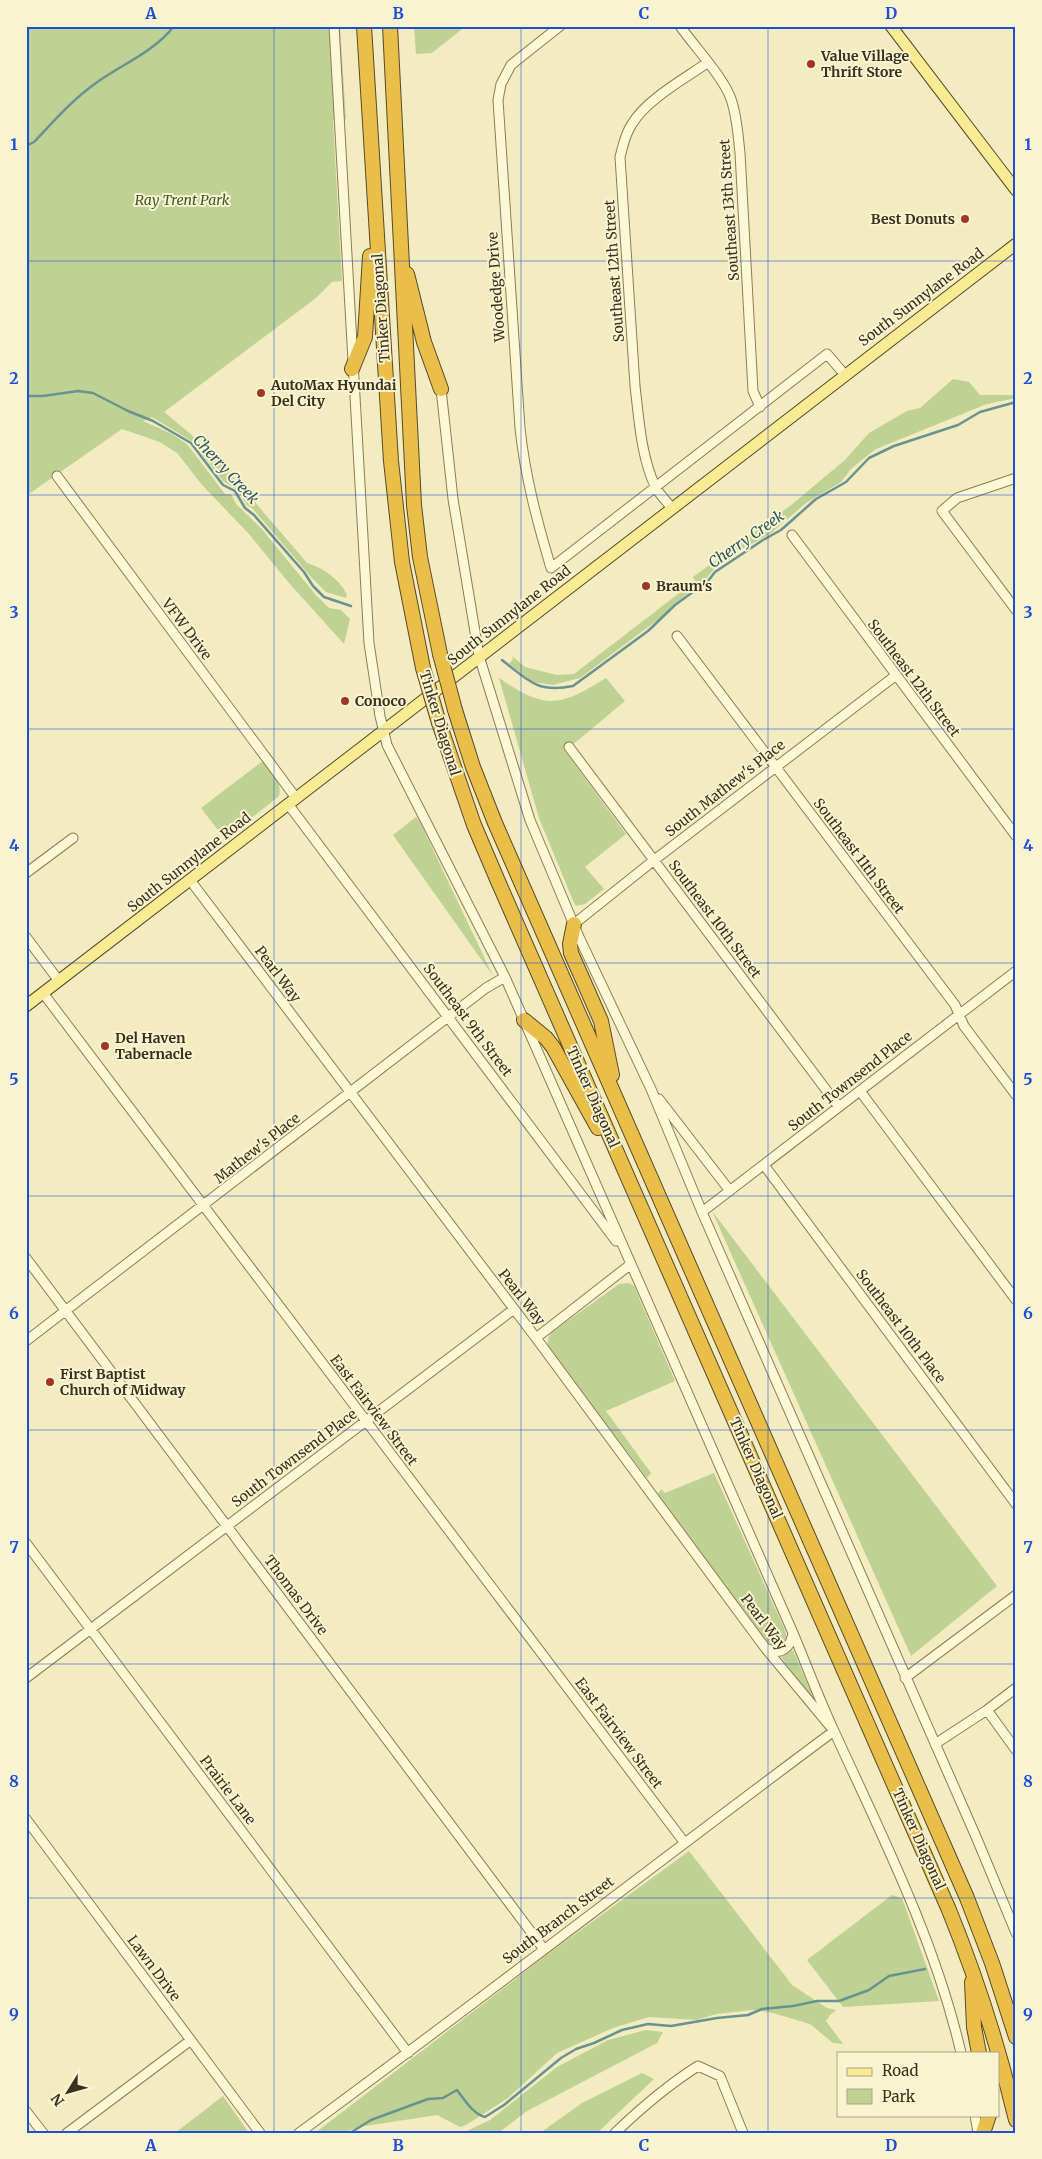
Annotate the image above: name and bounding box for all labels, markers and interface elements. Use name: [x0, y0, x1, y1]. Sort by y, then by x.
text: A: [144, 3, 157, 23]
text: B: [392, 3, 404, 23]
text: C: [639, 3, 649, 23]
text: D: [885, 3, 897, 23]
place label: Value Village Thrift Store: [820, 47, 910, 81]
marker: Value Village Thrift Store: [805, 58, 817, 70]
text: 1: [10, 134, 18, 154]
text: 1: [1024, 134, 1032, 154]
street label: Southeast 13th Street: [715, 138, 743, 282]
park label: Ray Trent Park: [135, 191, 230, 209]
street label: Southeast 12th Street: [600, 199, 628, 343]
place label: Best Donuts: [871, 210, 955, 228]
marker: Best Donuts: [959, 213, 971, 225]
street label: Woodedge Drive: [483, 231, 509, 344]
street label: South Sunnylane Road: [855, 244, 988, 350]
street label: Tinker Diagonal: [368, 252, 394, 363]
text: 2: [9, 368, 19, 388]
text: 2: [1023, 368, 1033, 388]
place label: AutoMax Hyundai Del City: [270, 376, 397, 410]
marker: AutoMax Hyundai Del City: [255, 387, 267, 399]
water label: Cherry Creek: [189, 430, 264, 508]
water label: Cherry Creek: [704, 505, 788, 572]
street label: South Sunnylane Road: [444, 561, 575, 669]
place label: Braum's: [656, 577, 712, 595]
marker: Braum's: [640, 580, 652, 592]
street label: VFW Drive: [157, 594, 216, 663]
text: 3: [9, 602, 19, 622]
text: 3: [1023, 602, 1033, 622]
street label: Southeast 12th Street: [864, 616, 964, 741]
street label: Tinker Diagonal: [415, 668, 465, 779]
place label: Conoco: [355, 692, 406, 710]
marker: Conoco: [339, 695, 351, 707]
street label: South Mathew's Place: [661, 736, 789, 840]
street label: Southeast 11th Street: [810, 795, 909, 918]
street label: South Sunnylane Road: [124, 808, 255, 916]
text: 4: [9, 835, 19, 855]
text: 4: [1023, 835, 1033, 855]
street label: Southeast 10th Street: [665, 856, 766, 982]
street label: Pearl Way: [251, 942, 306, 1006]
street label: Southeast 9th Street: [420, 960, 517, 1080]
street label: South Townsend Place: [784, 1027, 916, 1135]
place label: Del Haven Tabernacle: [115, 1029, 192, 1063]
marker: Del Haven Tabernacle: [99, 1040, 111, 1052]
street label: Tinker Diagonal: [563, 1043, 624, 1151]
text: 5: [9, 1069, 19, 1089]
text: 5: [1023, 1069, 1033, 1089]
street label: Mathew's Place: [211, 1109, 303, 1187]
street label: Pearl Way: [495, 1265, 550, 1329]
street label: Southeast 10th Place: [852, 1265, 950, 1387]
text: 6: [9, 1303, 19, 1323]
text: 6: [1023, 1303, 1033, 1323]
street label: East Fairview Street: [326, 1351, 422, 1469]
place label: First Baptist Church of Midway: [60, 1365, 186, 1399]
marker: First Baptist Church of Midway: [44, 1376, 56, 1388]
street label: South Townsend Place: [228, 1405, 360, 1511]
street label: Tinker Diagonal: [726, 1414, 787, 1522]
text: 7: [9, 1537, 19, 1557]
text: 7: [1023, 1537, 1033, 1557]
street label: Thomas Drive: [260, 1552, 332, 1638]
street label: Pearl Way: [737, 1590, 792, 1654]
street label: East Fairview Street: [571, 1674, 667, 1792]
street label: Prairie Lane: [196, 1752, 260, 1828]
text: 8: [9, 1771, 19, 1791]
text: 8: [1023, 1771, 1033, 1791]
street label: Tinker Diagonal: [889, 1785, 950, 1893]
street label: South Branch Street: [499, 1872, 618, 1968]
street label: Lawn Drive: [123, 1932, 185, 2004]
text: 9: [9, 2004, 19, 2024]
text: 9: [1023, 2004, 1033, 2024]
legend: [837, 2052, 1000, 2116]
text: Road: [882, 2061, 918, 2080]
north arrow: [42, 2066, 92, 2116]
text: Park: [882, 2087, 916, 2106]
text: N: [47, 2090, 68, 2110]
text: A: [144, 2135, 157, 2155]
text: B: [392, 2135, 404, 2155]
text: C: [639, 2135, 649, 2155]
text: D: [885, 2135, 897, 2155]

